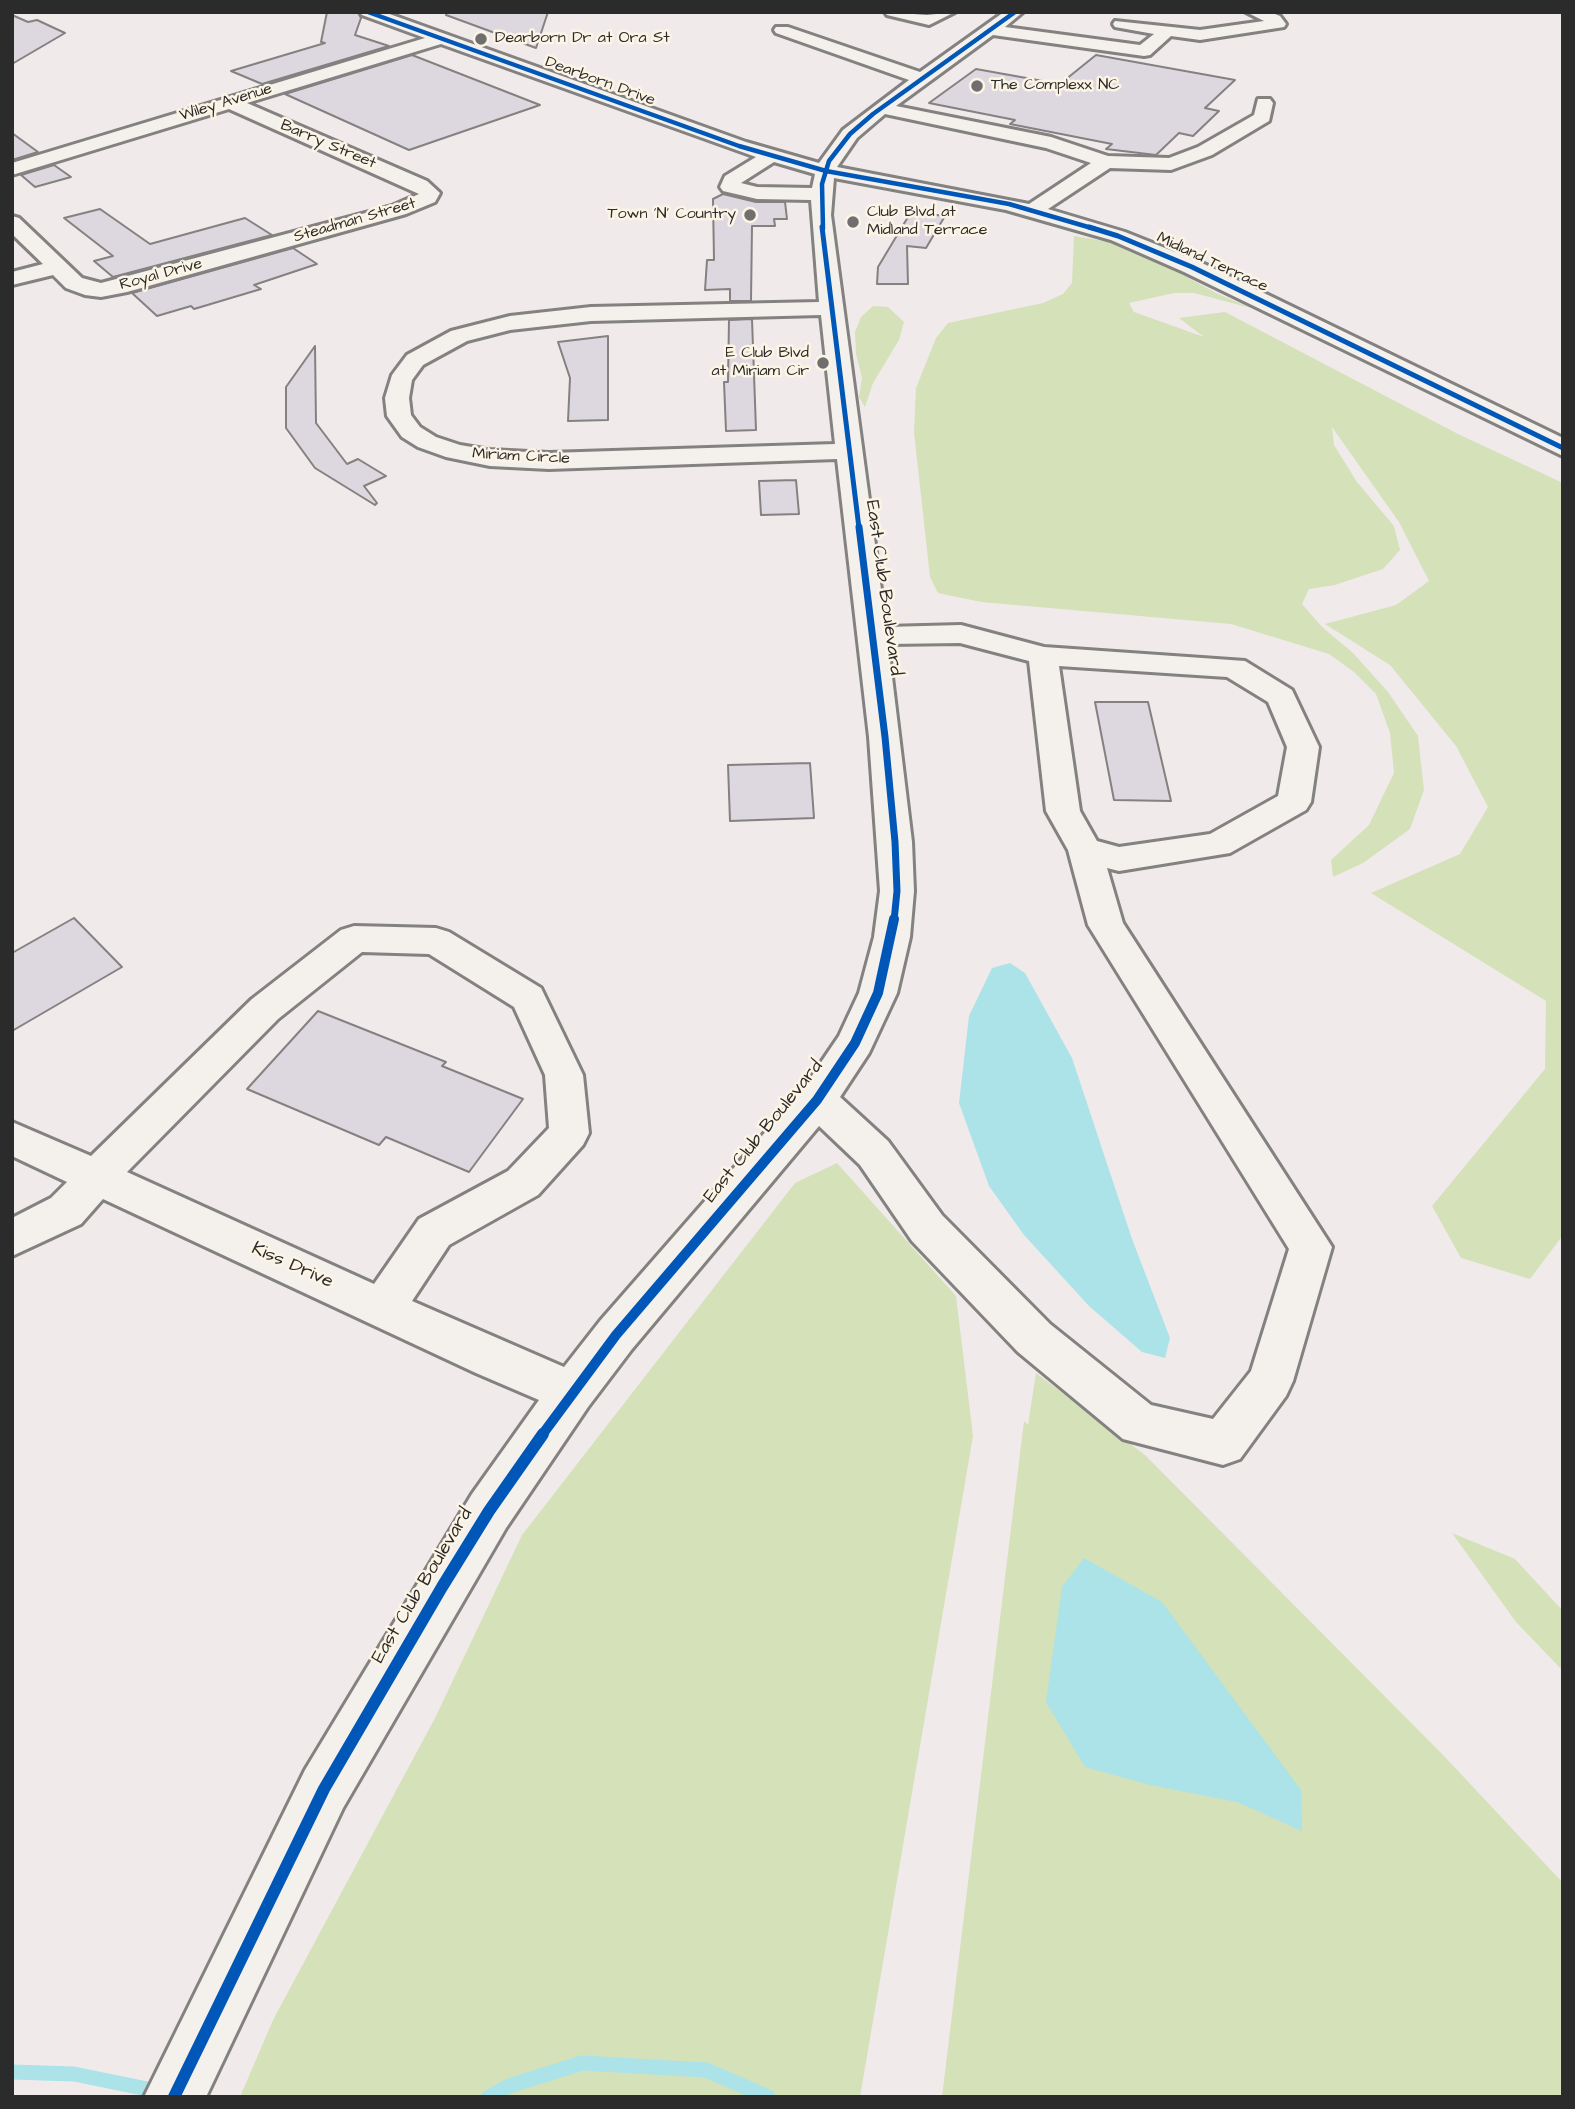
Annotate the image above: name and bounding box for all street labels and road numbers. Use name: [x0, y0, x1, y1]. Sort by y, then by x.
street label: Dearborn Drive: [542, 53, 658, 111]
street label: Wiley Avenue: [177, 80, 275, 126]
street label: Barry Street: [277, 116, 379, 174]
street label: Steadman Street: [292, 194, 418, 248]
street label: Midland Terrace: [1153, 229, 1271, 297]
street label: Royal Drive: [118, 255, 204, 295]
street label: Miriam Circle: [472, 445, 570, 469]
street label: East Club Boulevard: [859, 499, 907, 677]
street label: East Club Boulevard: [699, 1056, 829, 1208]
street label: Kiss Drive: [248, 1238, 336, 1294]
street label: East Club Boulevard: [368, 1504, 478, 1668]

